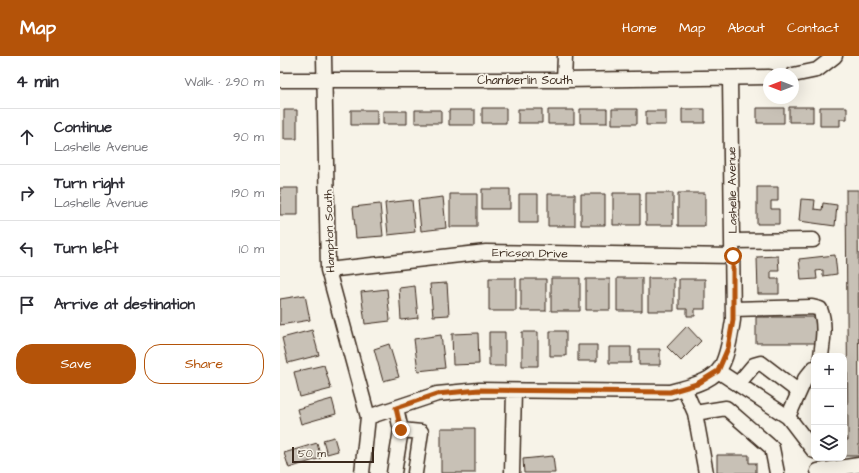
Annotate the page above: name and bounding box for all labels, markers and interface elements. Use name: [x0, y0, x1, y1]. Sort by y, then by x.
text: Map: [20, 15, 56, 42]
text: Home: [622, 18, 657, 38]
text: Map: [679, 18, 705, 38]
text: About: [727, 18, 765, 38]
text: Contact: [787, 18, 839, 38]
north arrow: [763, 68, 799, 104]
text: 4 min: [16, 70, 59, 94]
street label: Chamberlin South: [477, 72, 573, 89]
text: Walk · 290 m: [185, 73, 264, 91]
text: Continue: [54, 117, 112, 138]
icon: ahead: [16, 126, 38, 148]
text: 90 m: [233, 128, 264, 146]
text: Lashelle Avenue: [54, 138, 148, 156]
street label: Lashelle Avenue: [723, 146, 742, 234]
text: Turn right: [54, 173, 125, 194]
icon: right: [16, 182, 38, 204]
text: 190 m: [231, 184, 264, 202]
street label: Hampton South: [320, 189, 339, 273]
text: Lashelle Avenue: [54, 194, 148, 212]
icon: left: [16, 238, 38, 260]
text: Turn left: [54, 238, 118, 259]
text: 10 m: [239, 240, 264, 258]
street label: Ericson Drive: [492, 244, 568, 263]
route start: [724, 247, 742, 265]
icon: arrive: [16, 294, 38, 316]
text: Arrive at destination: [54, 294, 195, 315]
button: Save: [16, 344, 136, 384]
button: Share: [144, 344, 264, 384]
map controls: [811, 353, 847, 461]
button: +: [811, 353, 847, 389]
button: −: [811, 389, 847, 425]
route end: [392, 421, 410, 439]
button: layers: [811, 425, 847, 461]
scale bar: [292, 445, 374, 464]
text: 50 m: [298, 446, 326, 461]

